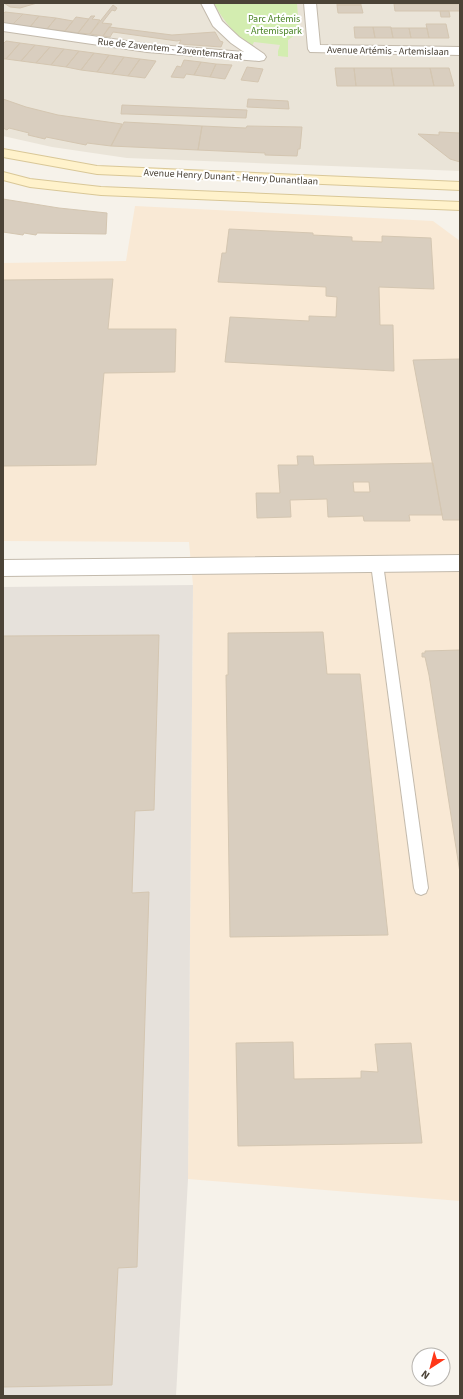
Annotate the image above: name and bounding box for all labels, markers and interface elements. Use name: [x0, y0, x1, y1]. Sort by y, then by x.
park label: Parc Artémis - Artemispark: [246, 12, 302, 38]
street label: Rue de Zaventem - Zaventemstraat: [97, 34, 243, 64]
street label: Avenue Artémis - Artemislaan: [327, 43, 449, 59]
street label: Avenue Henry Dunant - Henry Dunantlaan: [143, 165, 319, 189]
north arrow: [411, 1347, 451, 1387]
text: N: [418, 1366, 433, 1383]

